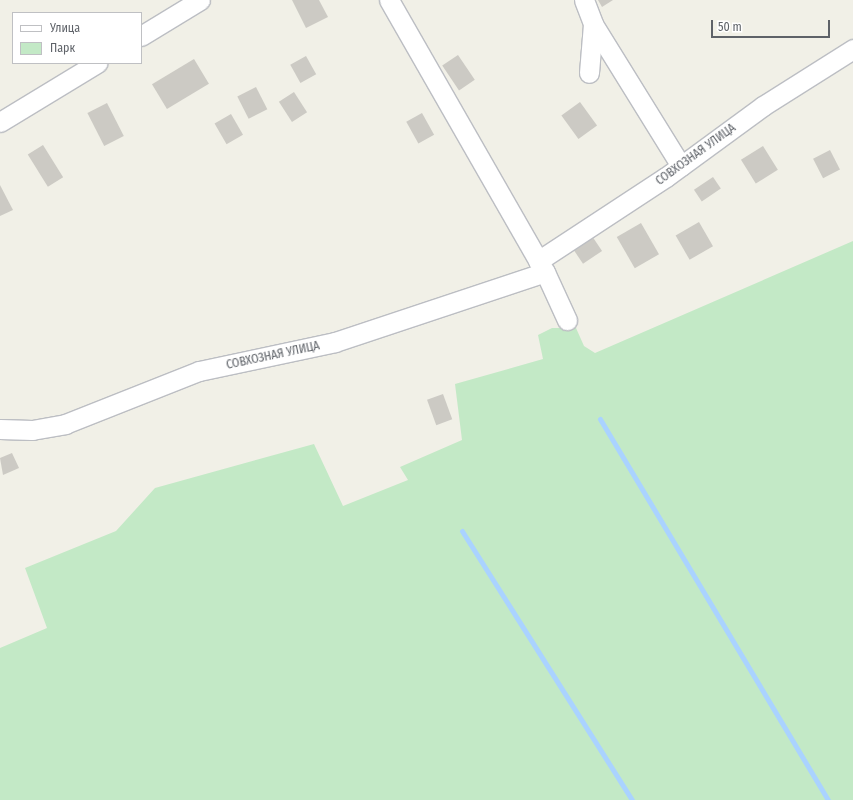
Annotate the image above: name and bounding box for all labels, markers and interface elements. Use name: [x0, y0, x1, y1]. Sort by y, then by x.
legend: [12, 12, 142, 64]
scale bar: [713, 12, 832, 38]
text: 50 m: [718, 20, 742, 34]
text: Улица: [50, 21, 80, 35]
text: Парк: [50, 41, 75, 55]
street label: СОВХОЗНАЯ УЛИЦА: [653, 121, 739, 189]
street label: СОВХОЗНАЯ УЛИЦА: [225, 339, 321, 373]

